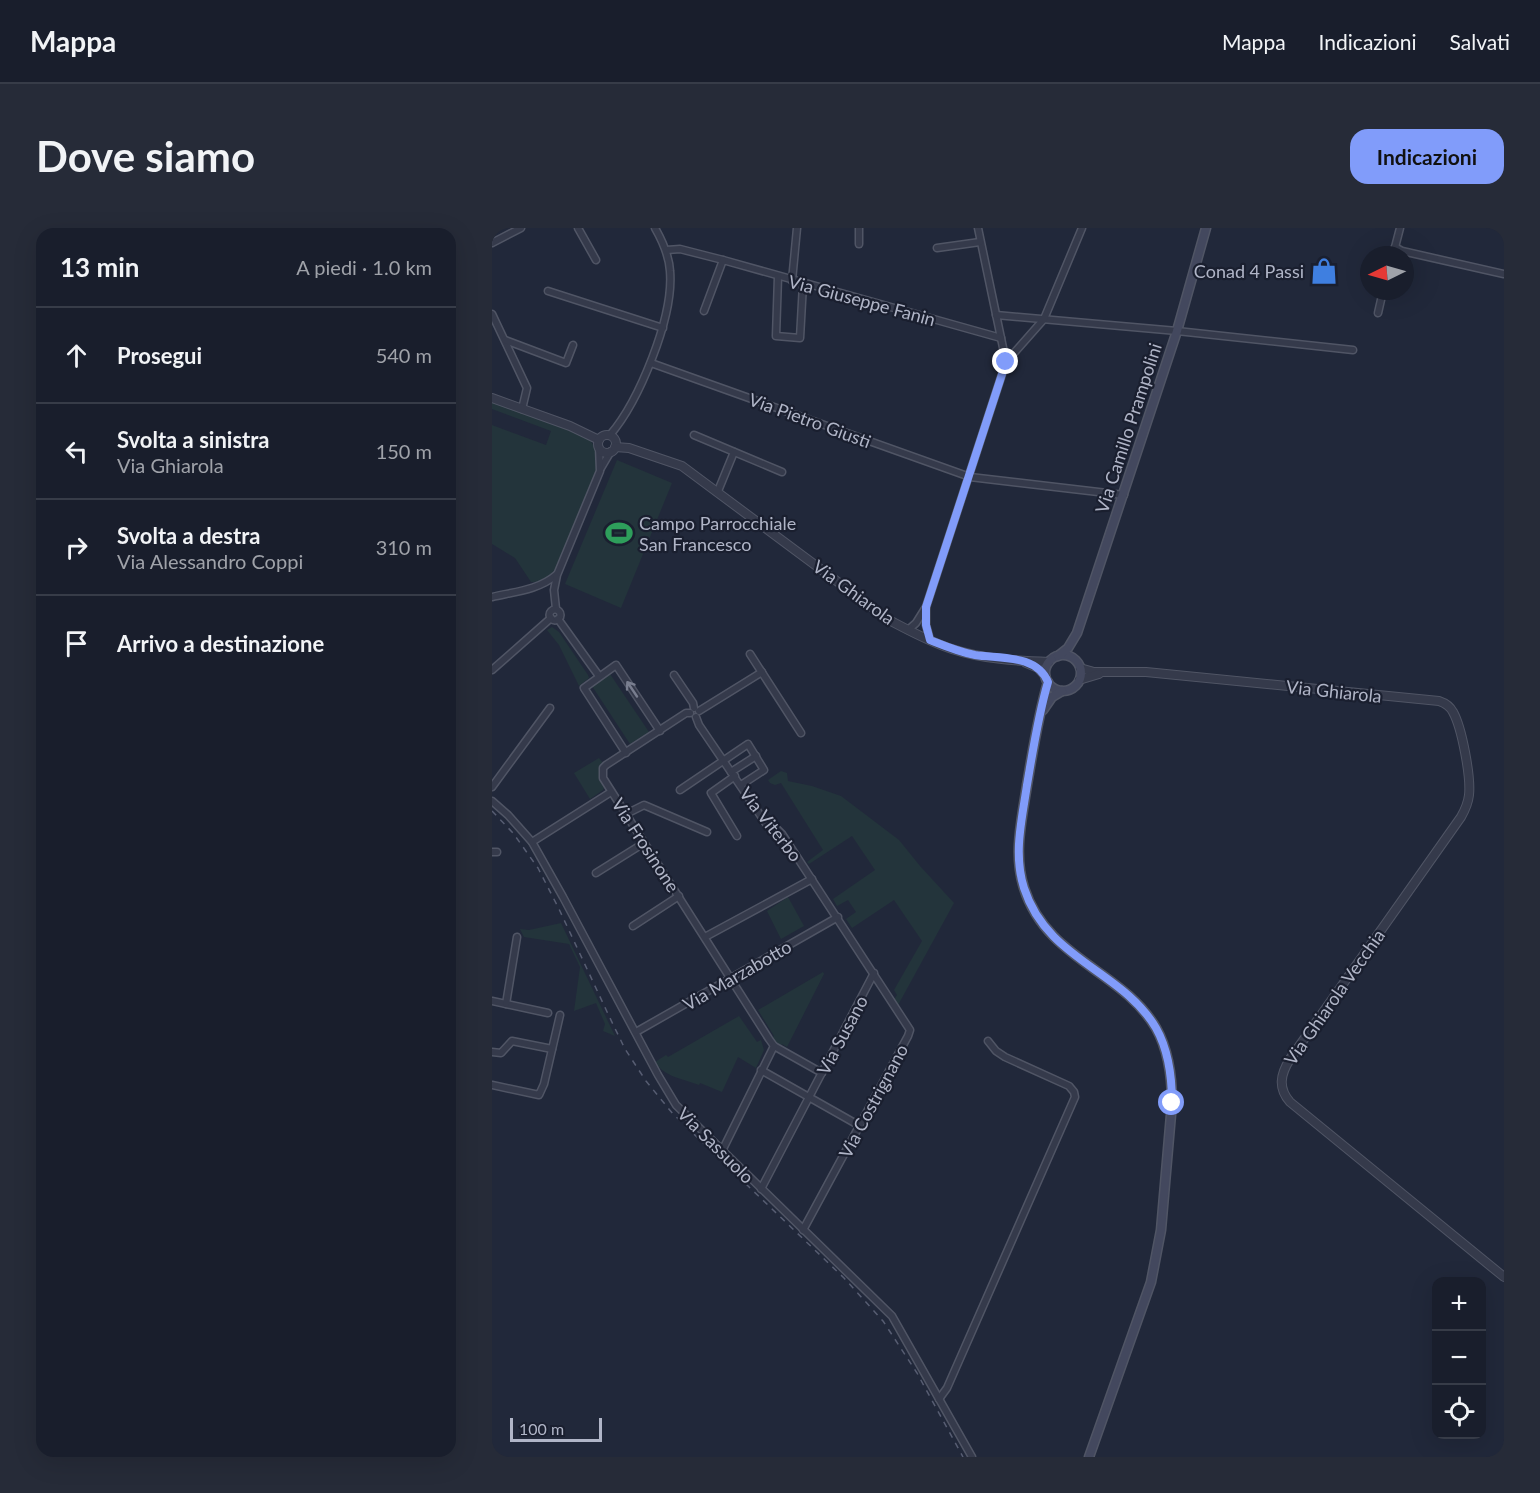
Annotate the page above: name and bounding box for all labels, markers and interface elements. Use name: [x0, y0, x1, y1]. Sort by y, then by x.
text: Mappa: [30, 24, 116, 58]
text: Mappa: [1222, 29, 1286, 54]
text: Indicazioni: [1319, 29, 1417, 54]
text: Salvati: [1450, 29, 1510, 54]
button: Indicazioni: [1350, 129, 1504, 184]
text: Dove siamo: [36, 131, 255, 181]
north arrow: [1360, 246, 1414, 300]
text: 13 min: [60, 251, 140, 283]
text: A piedi · 1.0 km: [296, 255, 432, 279]
shop icon: Conad 4 Passi: [1309, 256, 1339, 286]
place label: Conad 4 Passi: [1194, 260, 1304, 282]
street label: Via Giuseppe Fanin: [786, 270, 938, 330]
icon: ahead: [60, 339, 93, 372]
street label: Via Camillo Prampolini: [1090, 340, 1166, 516]
text: Prosegui: [117, 342, 202, 369]
text: 540 m: [376, 343, 432, 367]
route end: [992, 348, 1018, 374]
street label: Via Pietro Giusti: [746, 388, 874, 452]
text: Svolta a sinistra: [117, 426, 269, 453]
icon: left: [60, 435, 93, 468]
text: 150 m: [376, 439, 432, 463]
text: Via Ghiarola: [117, 453, 224, 477]
place label: Campo Parrocchiale San Francesco: [639, 512, 796, 555]
sports icon: Campo Parrocchiale San Francesco: [604, 518, 634, 548]
text: Svolta a destra: [117, 522, 260, 549]
icon: right: [60, 531, 93, 564]
text: 310 m: [376, 535, 432, 559]
text: Via Alessandro Coppi: [117, 549, 303, 573]
street label: Via Ghiarola: [809, 555, 899, 629]
icon: arrive: [60, 627, 93, 660]
text: Arrivo a destinazione: [117, 630, 324, 657]
street label: Via Ghiarola: [1285, 675, 1383, 707]
one-way arrow: [626, 682, 638, 698]
street label: Via Viterbo: [735, 782, 807, 866]
street label: Via Frosinone: [607, 794, 685, 896]
street label: Via Ghiarola Vecchia: [1279, 925, 1389, 1069]
street label: Via Marzabotto: [679, 935, 795, 1015]
street label: Via Susano: [812, 992, 872, 1078]
street label: Via Costrignano: [834, 1040, 912, 1162]
route start: [1158, 1089, 1184, 1115]
street label: Via Sassuolo: [673, 1102, 759, 1188]
map controls: [1432, 1277, 1486, 1439]
button: +: [1432, 1277, 1486, 1331]
button: −: [1432, 1331, 1486, 1385]
button: locate: [1432, 1385, 1486, 1439]
scale bar: [510, 1415, 602, 1442]
text: 100 m: [519, 1419, 564, 1438]

